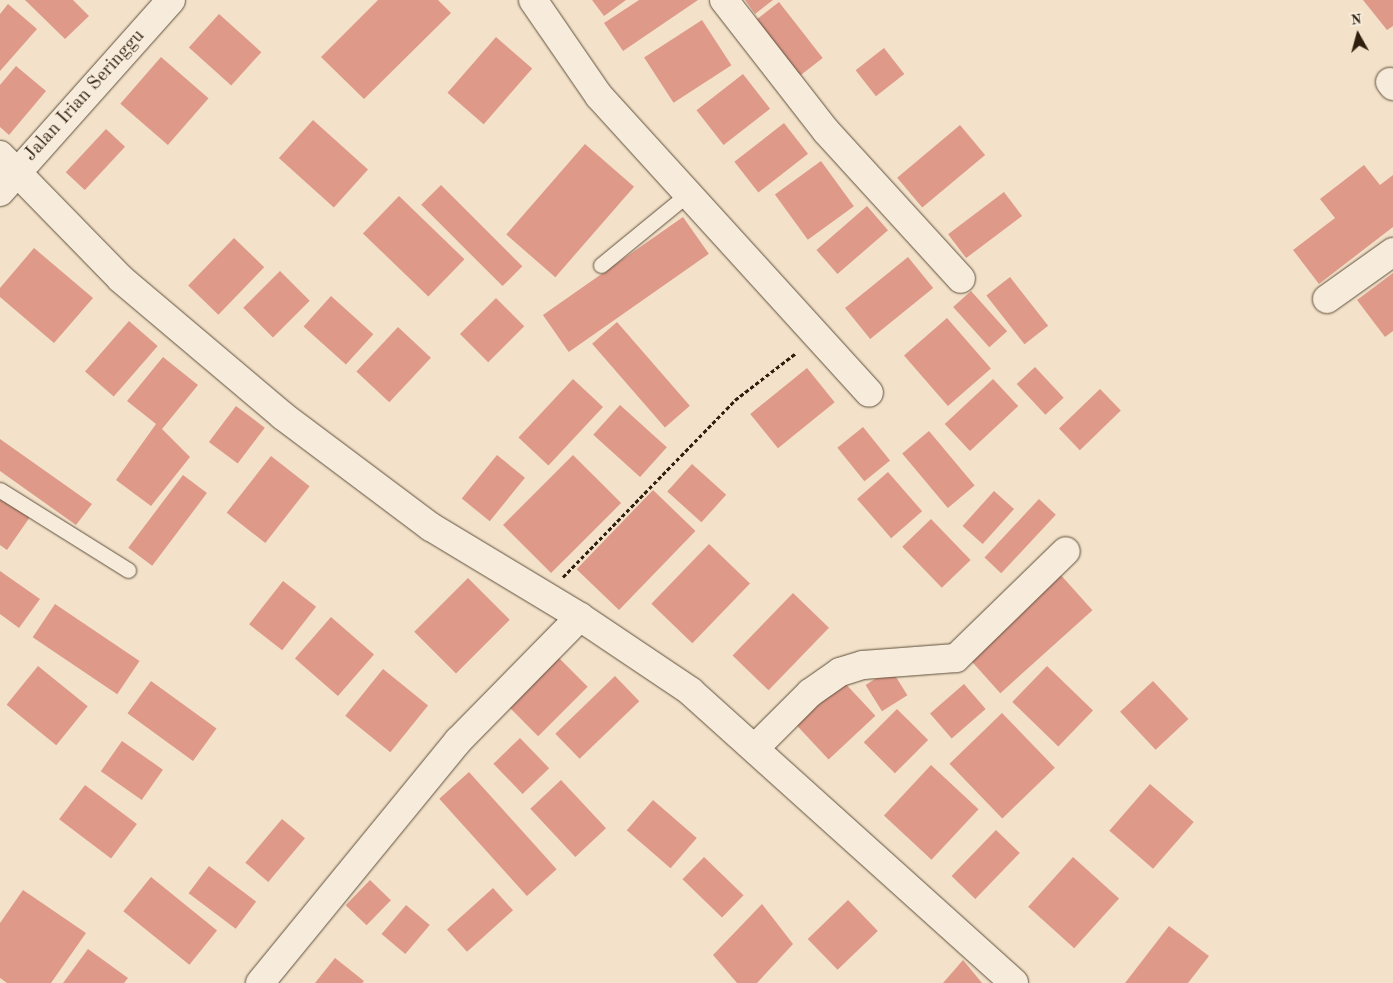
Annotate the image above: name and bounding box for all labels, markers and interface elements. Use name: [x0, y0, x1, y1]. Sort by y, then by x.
north arrow: [1333, 10, 1383, 60]
text: N: [1350, 13, 1362, 28]
street label: Jalan Irian Seringgu: [20, 25, 150, 167]

